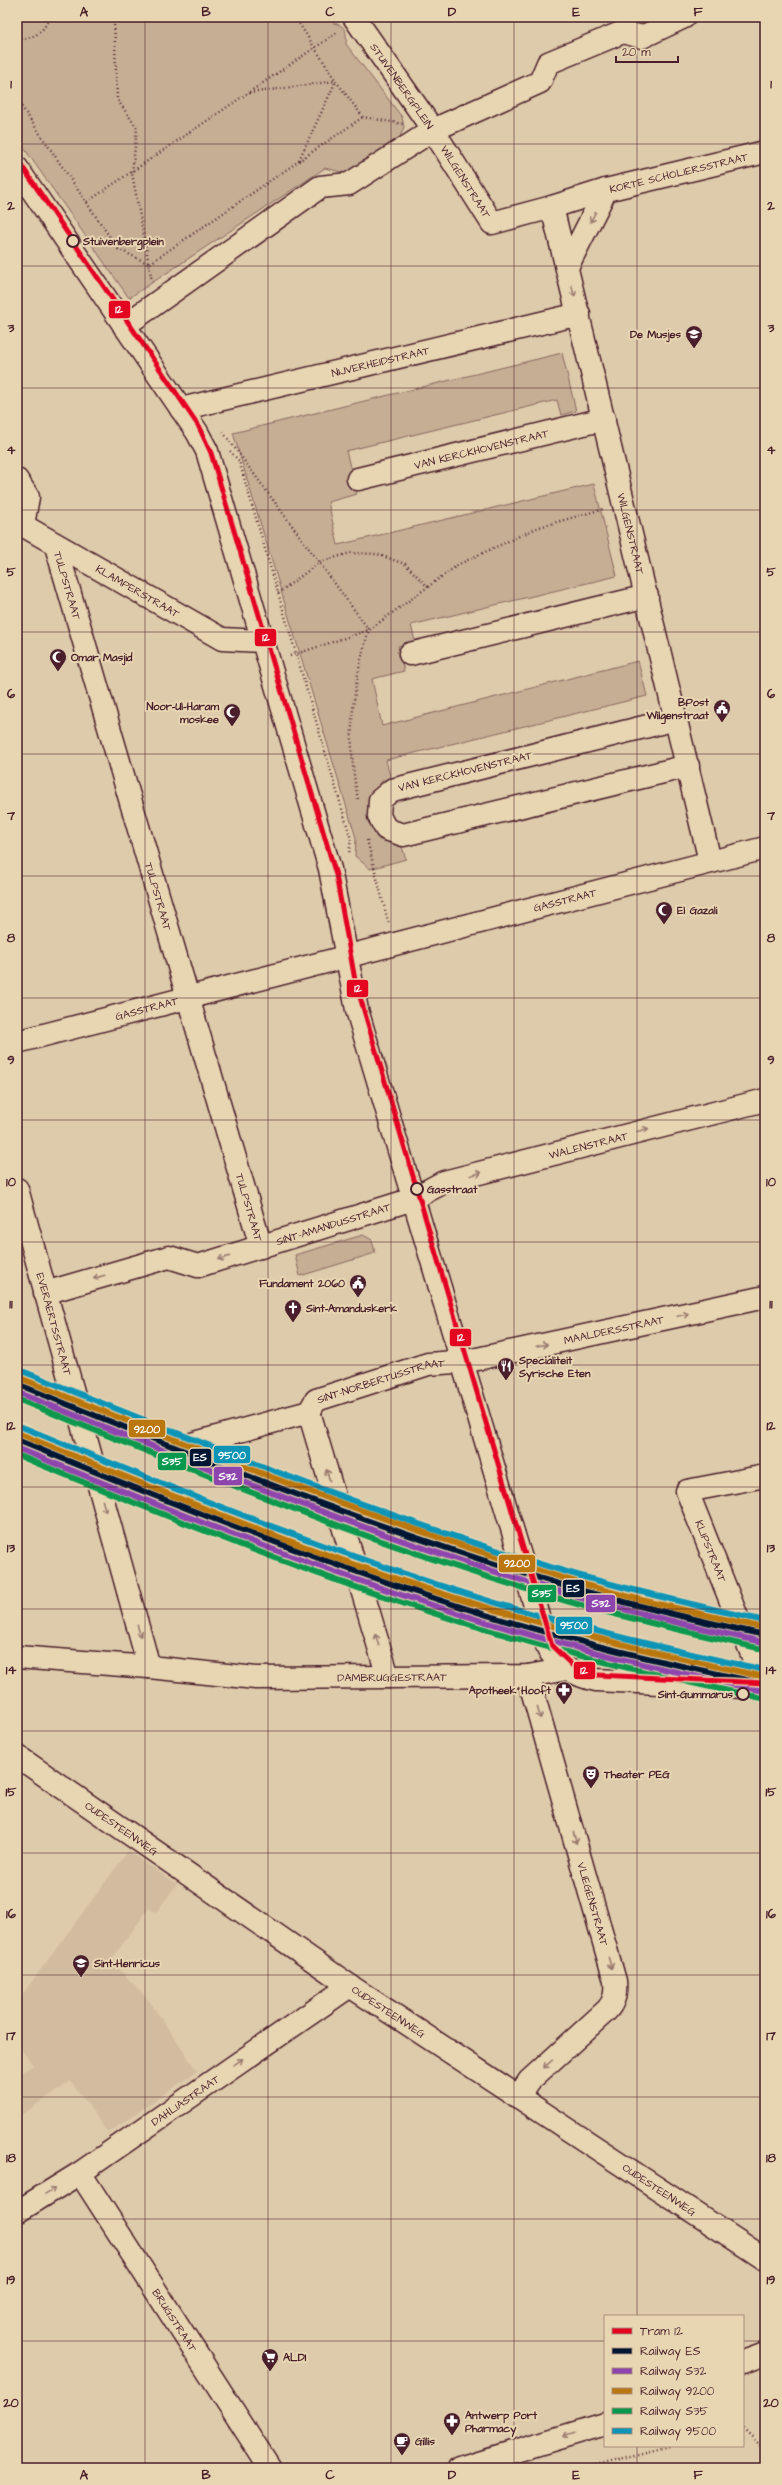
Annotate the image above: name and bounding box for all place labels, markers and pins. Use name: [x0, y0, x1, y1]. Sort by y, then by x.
marker: Stuivenbergplein: [66, 234, 80, 248]
place label: Stuivenbergplein: [82, 234, 164, 251]
school or university icon: De Musjes: [684, 324, 704, 349]
place label: De Musjes: [630, 327, 681, 343]
mosque icon: Omar Masjid: [48, 647, 68, 672]
place label: Omar Masjid: [71, 650, 133, 666]
place label: BPost Wilgenstraat: [645, 695, 710, 725]
public building icon: BPost Wilgenstraat: [712, 698, 732, 723]
place label: Noor-Ul-Haram moskee: [146, 699, 219, 727]
mosque icon: Noor-Ul-Haram moskee: [222, 702, 242, 727]
mosque icon: El Gazali: [654, 900, 674, 925]
place label: El Gazali: [677, 903, 718, 918]
marker: Gasstraat: [410, 1182, 424, 1196]
place label: Gasstraat: [427, 1182, 478, 1197]
public building icon: Fundament 2060: [348, 1273, 368, 1298]
place label: Fundament 2060: [259, 1276, 345, 1291]
church icon: Sint-Amanduskerk: [283, 1298, 303, 1323]
place label: Sint-Amanduskerk: [305, 1301, 397, 1316]
place label: Specialiteit Syrische Eten: [518, 1353, 591, 1383]
restaurant icon: Specialiteit Syrische Eten: [496, 1356, 516, 1381]
pharmacy icon: Apotheek Hooft: [554, 1680, 574, 1705]
place label: Apotheek Hooft: [469, 1683, 552, 1699]
place label: Sint-Gummarus: [657, 1687, 733, 1702]
marker: Sint-Gummarus: [736, 1687, 750, 1701]
theatre icon: Theater PEG: [581, 1764, 601, 1789]
place label: Theater PEG: [603, 1767, 670, 1782]
school or university icon: Sint-Henricus: [71, 1953, 91, 1978]
place label: Sint-Henricus: [93, 1956, 160, 1971]
supermarket icon: ALDI: [260, 2347, 280, 2372]
place label: ALDI: [283, 2350, 307, 2365]
place label: Antwerp Port Pharmacy: [465, 2408, 538, 2438]
pharmacy icon: Antwerp Port Pharmacy: [442, 2411, 462, 2436]
cafe icon: Gillis: [392, 2431, 412, 2456]
place label: Gillis: [415, 2434, 435, 2449]

